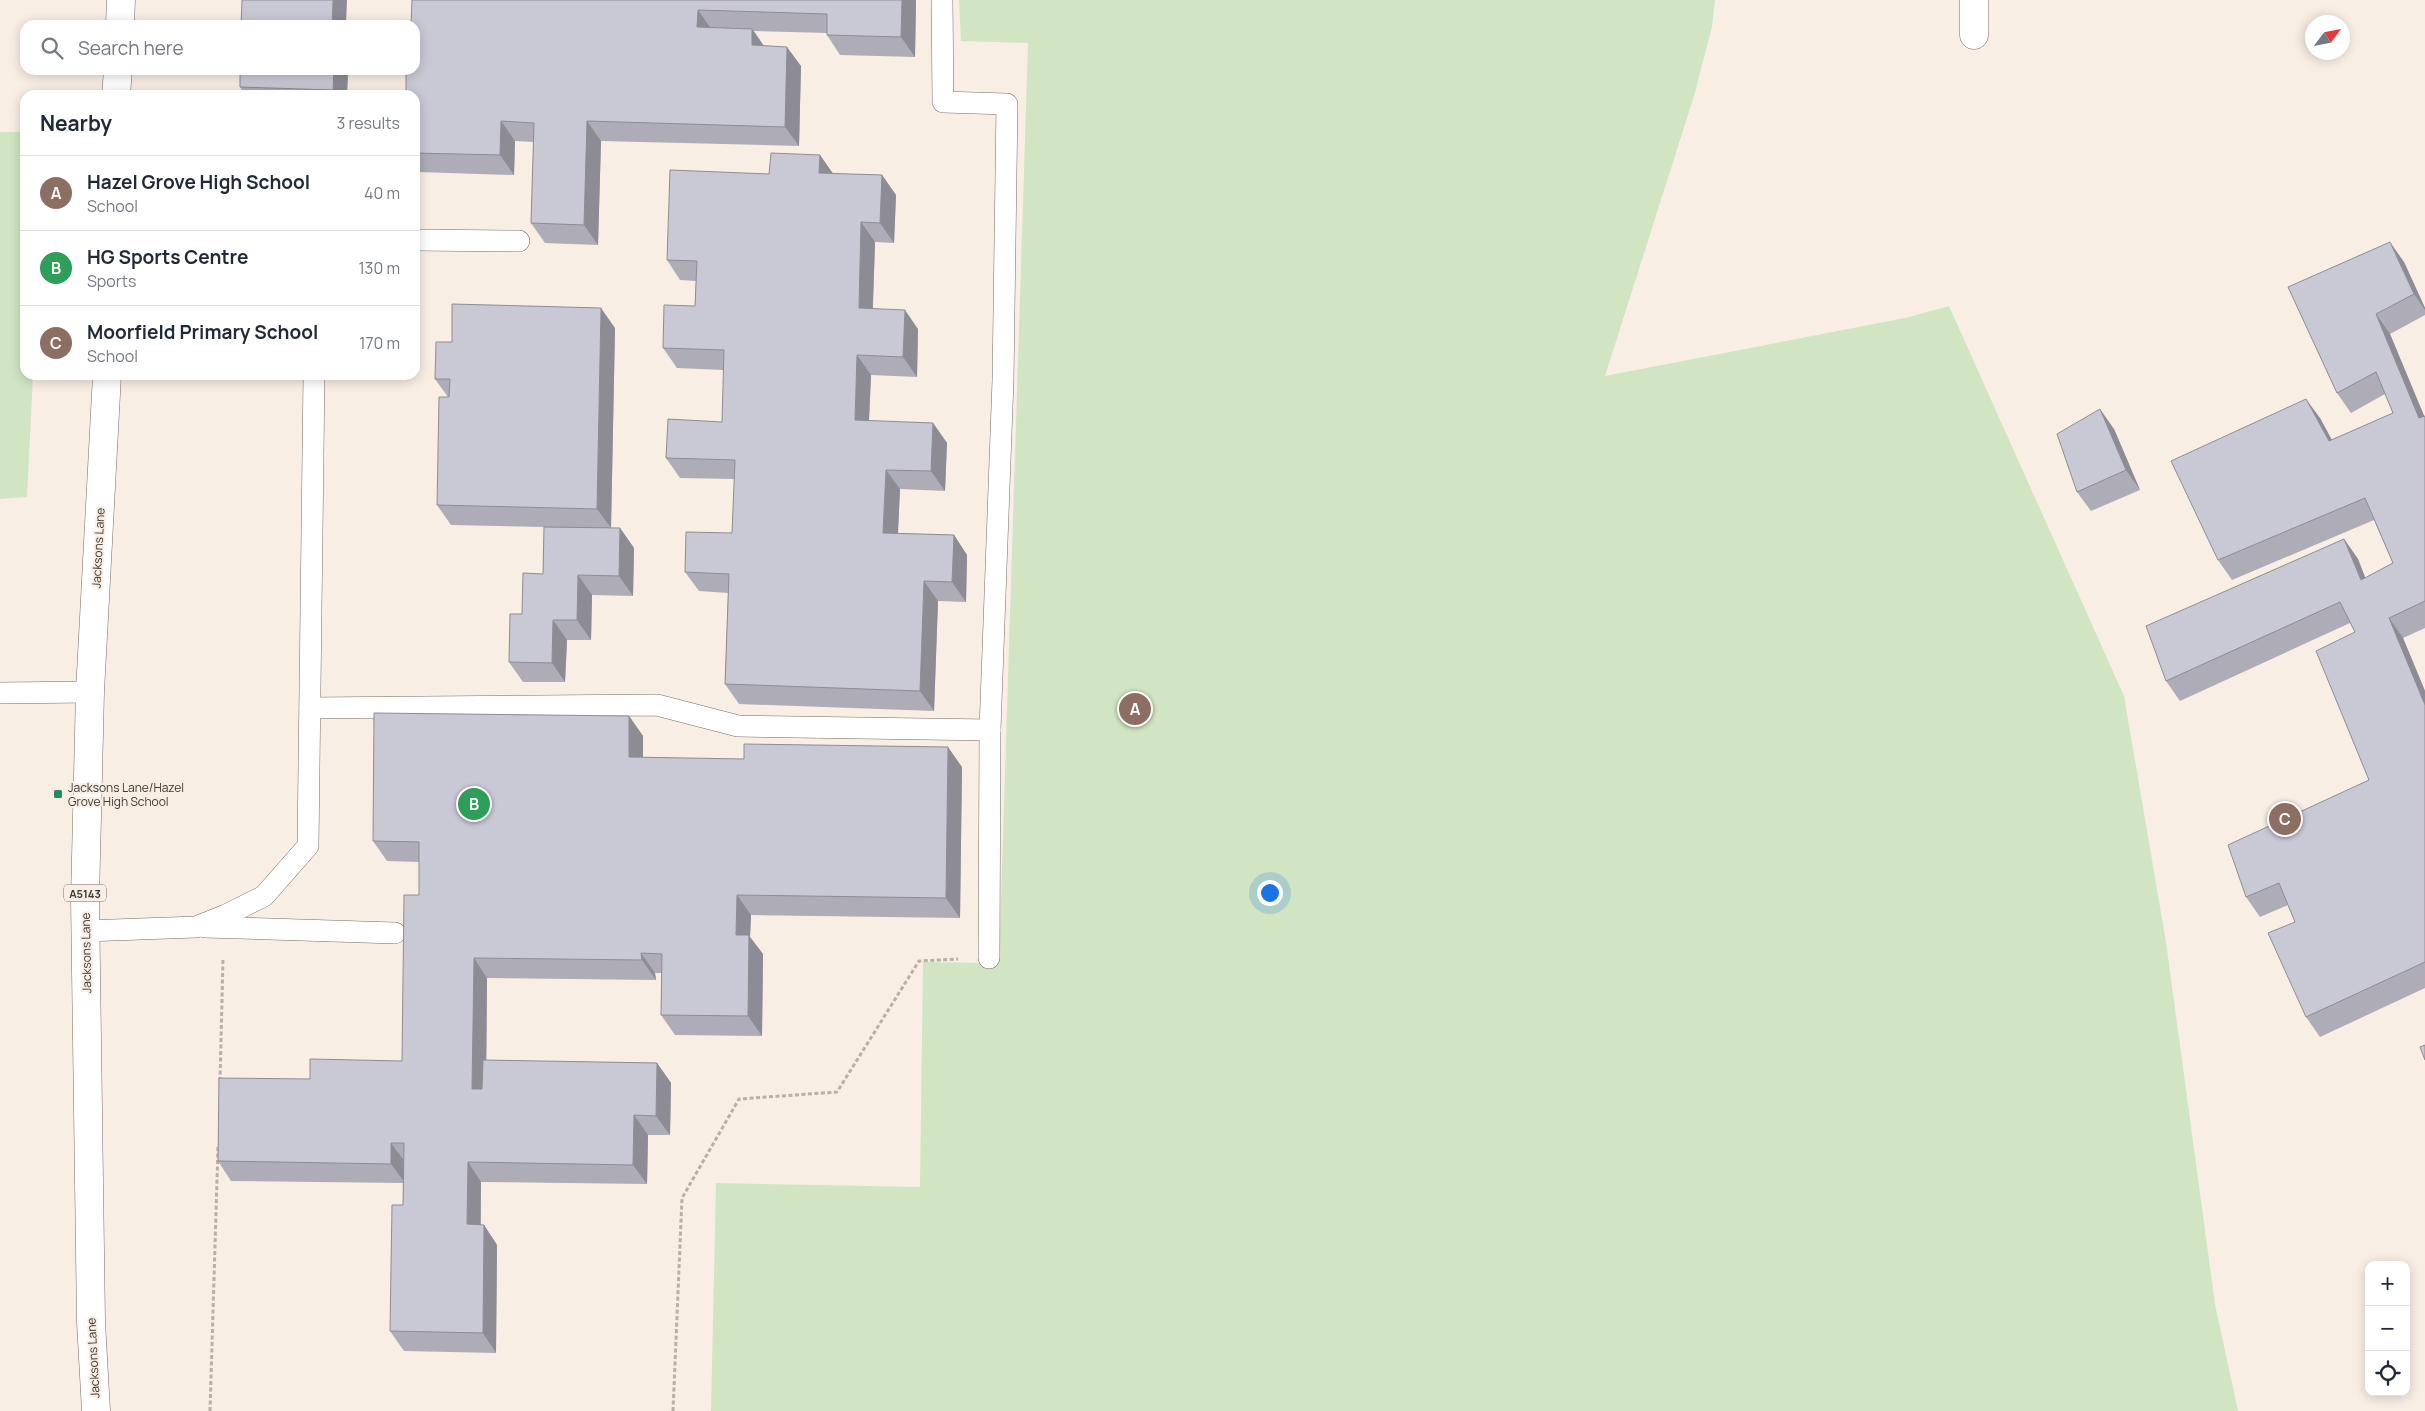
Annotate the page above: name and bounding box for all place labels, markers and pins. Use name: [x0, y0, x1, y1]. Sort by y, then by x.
pin: A: [1119, 690, 1151, 728]
place label: Jacksons Lane/Hazel Grove High School: [68, 779, 184, 810]
pin: B: [458, 785, 490, 823]
marker: Jacksons Lane/Hazel Grove High School: [52, 788, 64, 800]
pin: C: [2269, 800, 2301, 838]

